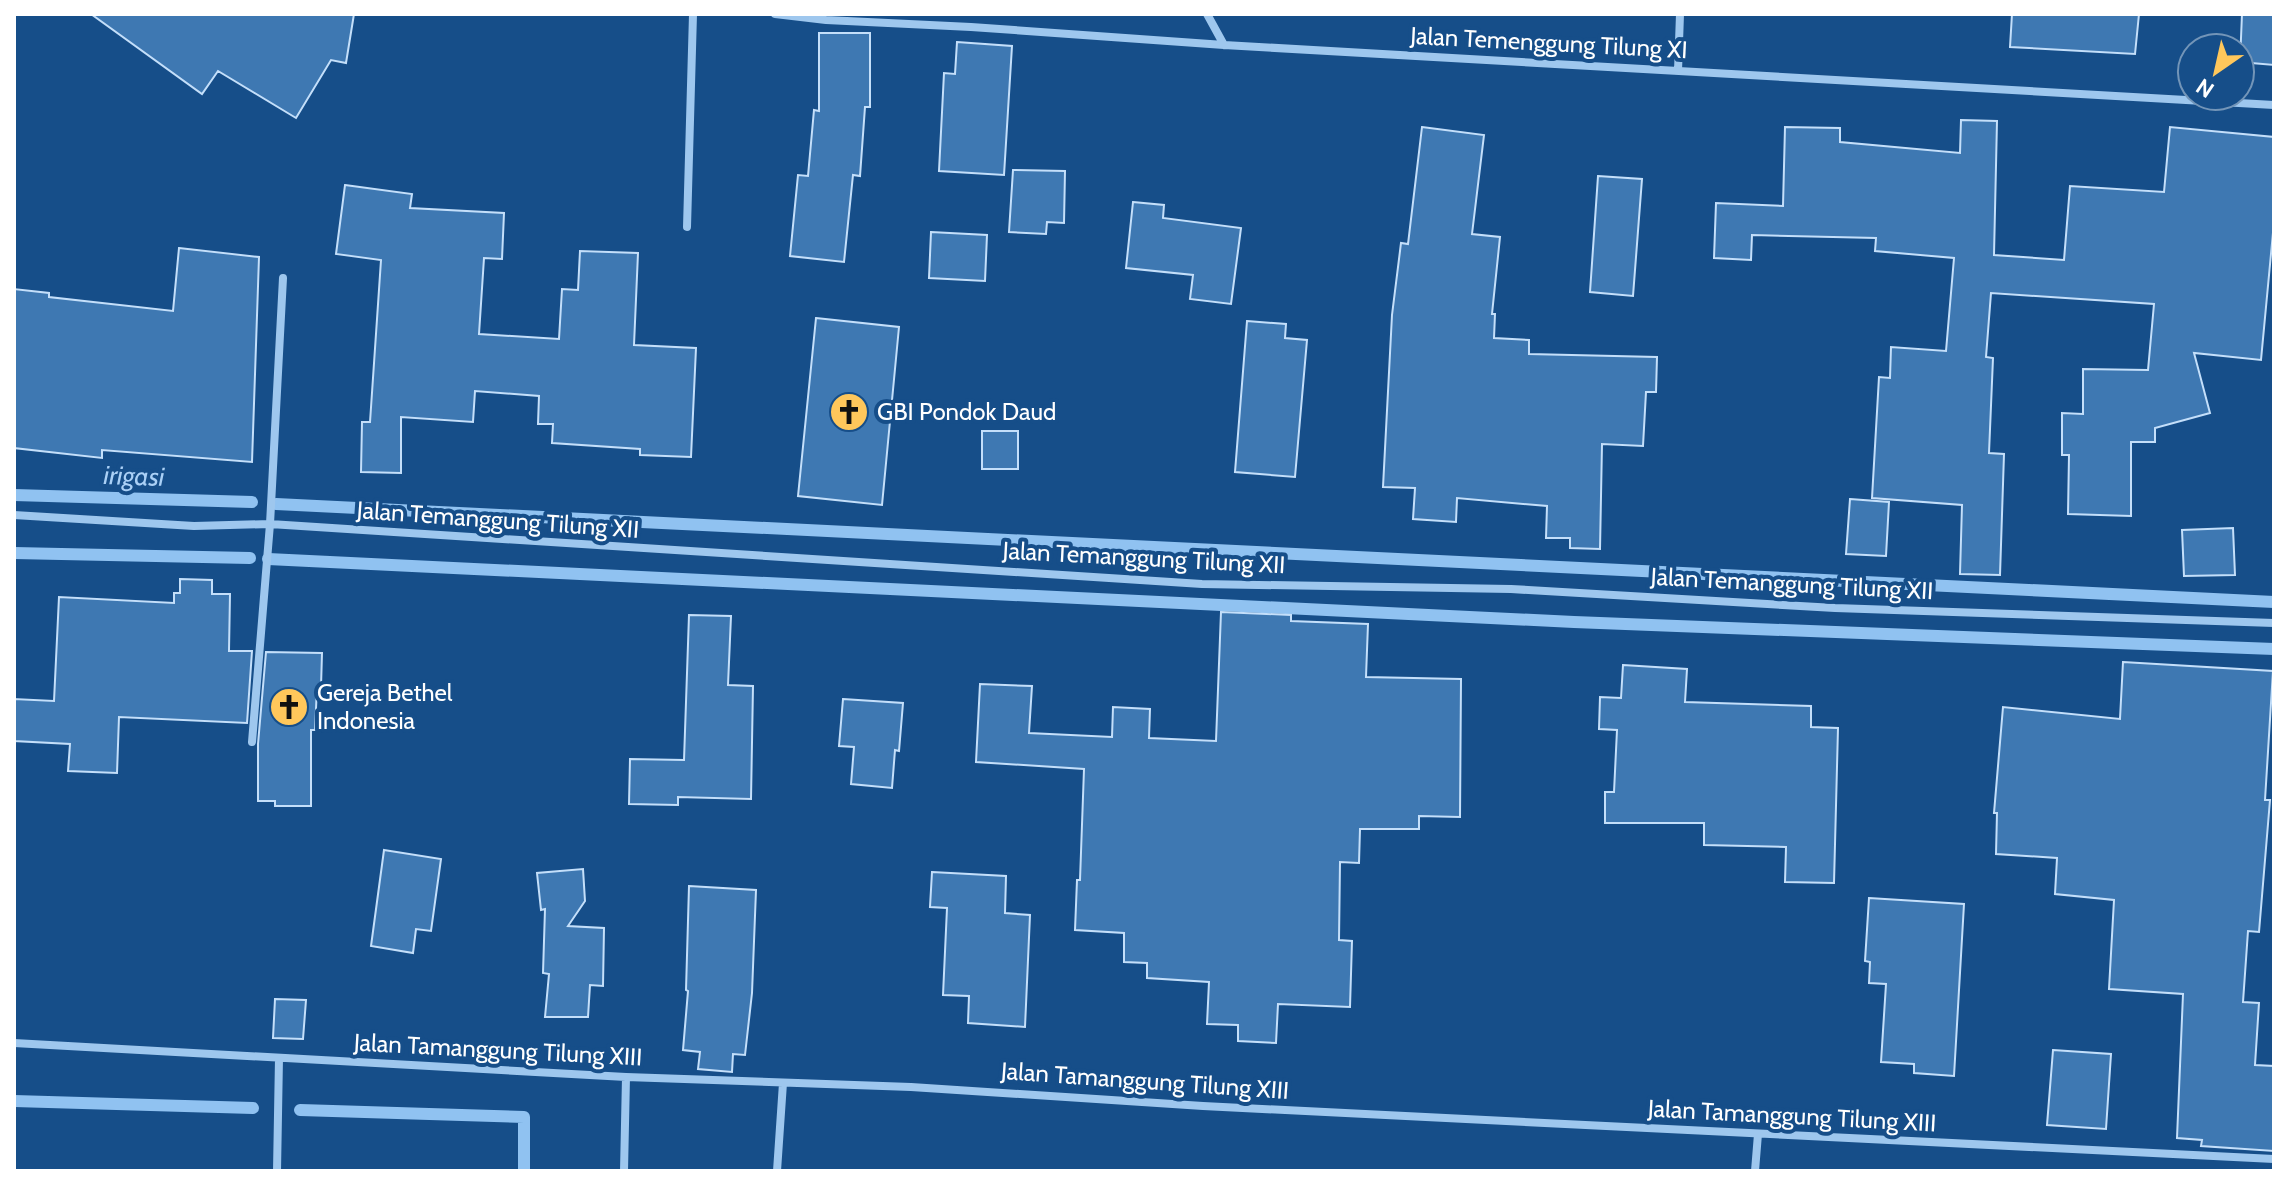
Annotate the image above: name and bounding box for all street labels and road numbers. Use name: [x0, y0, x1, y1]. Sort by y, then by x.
street label: Jalan Temenggung Tilung XI: [1409, 21, 1688, 64]
street label: Jalan Temanggung Tilung XII: [355, 495, 640, 544]
street label: Jalan Temanggung Tilung XII: [1001, 536, 1286, 579]
street label: Jalan Temanggung Tilung XII: [1649, 562, 1934, 605]
street label: Jalan Tamanggung Tilung XIII: [352, 1027, 643, 1072]
street label: Jalan Tamanggung Tilung XIII: [999, 1056, 1290, 1105]
street label: Jalan Tamanggung Tilung XIII: [1646, 1093, 1937, 1138]

